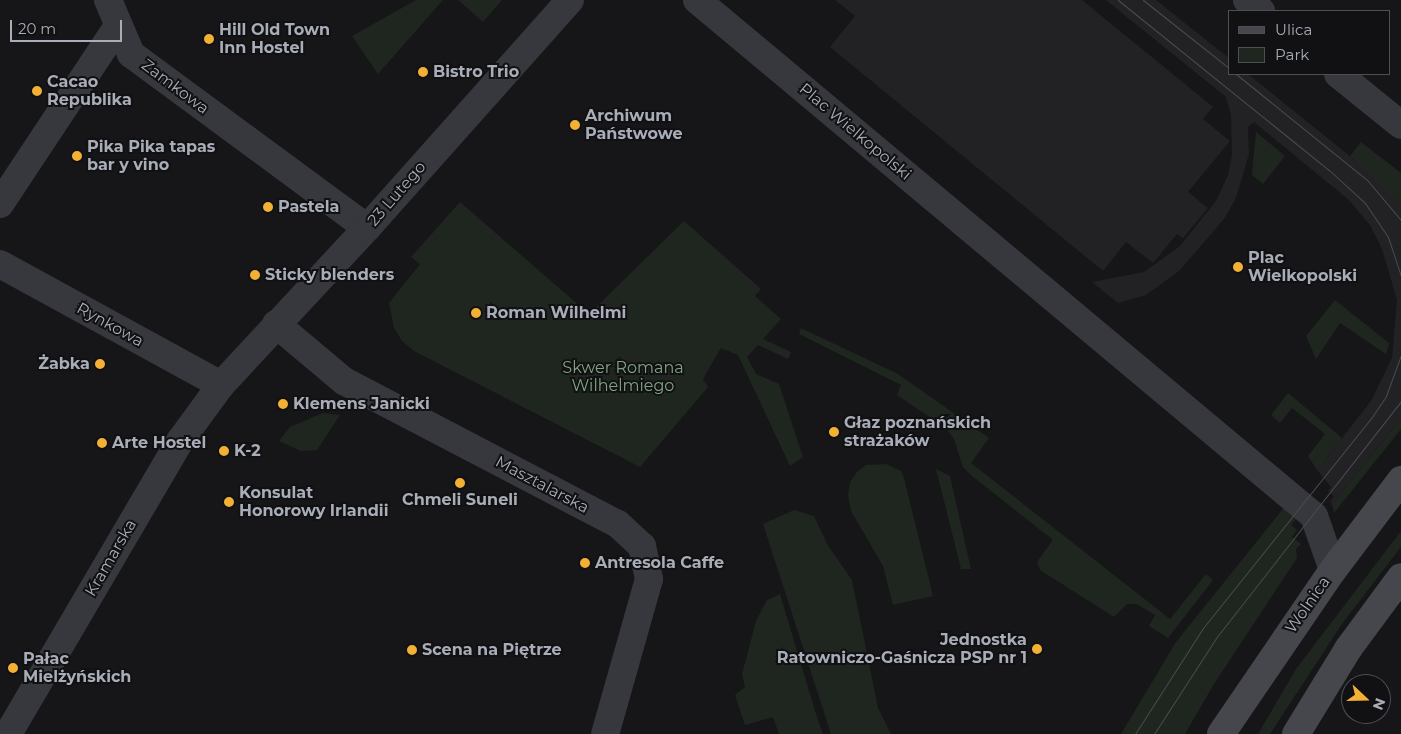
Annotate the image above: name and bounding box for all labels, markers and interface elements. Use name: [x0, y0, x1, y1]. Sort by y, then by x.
scale bar: [12, 10, 125, 42]
legend: [1228, 10, 1391, 75]
text: 20 m: [18, 19, 56, 38]
place label: Hill Old Town Inn Hostel: [219, 20, 330, 58]
text: Ulica: [1275, 20, 1312, 39]
marker: Hill Old Town Inn Hostel: [203, 33, 215, 45]
text: Park: [1275, 45, 1309, 64]
street label: Zamkowa: [138, 56, 212, 118]
place label: Bistro Trio: [433, 62, 519, 82]
marker: Bistro Trio: [417, 66, 429, 78]
place label: Cacao Republika: [47, 72, 132, 110]
street label: Plac Wielkopolski: [795, 80, 915, 184]
marker: Cacao Republika: [31, 85, 43, 97]
place label: Archiwum Państwowe: [585, 106, 683, 144]
marker: Archiwum Państwowe: [569, 119, 581, 131]
place label: Pika Pika tapas bar y vino: [87, 137, 215, 175]
marker: Pika Pika tapas bar y vino: [71, 150, 83, 162]
street label: 23 Lutego: [364, 158, 430, 230]
place label: Pastela: [278, 197, 339, 217]
marker: Pastela: [262, 201, 274, 213]
place label: Plac Wielkopolski: [1248, 248, 1357, 286]
marker: Plac Wielkopolski: [1232, 261, 1244, 273]
place label: Sticky blenders: [265, 265, 394, 285]
marker: Sticky blenders: [249, 269, 261, 281]
street label: Rynkowa: [73, 299, 147, 351]
place label: Roman Wilhelmi: [486, 303, 626, 323]
marker: Roman Wilhelmi: [470, 307, 482, 319]
place label: Żabka: [38, 354, 90, 374]
marker: Żabka: [94, 358, 106, 370]
park label: Skwer Romana Wilhelmiego: [562, 358, 684, 396]
place label: Klemens Janicki: [293, 394, 430, 414]
marker: Klemens Janicki: [277, 398, 289, 410]
place label: Głaz poznańskich strażaków: [844, 413, 991, 451]
marker: Głaz poznańskich strażaków: [828, 426, 840, 438]
place label: Arte Hostel: [112, 433, 206, 453]
marker: Arte Hostel: [96, 437, 108, 449]
place label: K-2: [234, 441, 261, 461]
marker: K-2: [218, 445, 230, 457]
street label: Masztalarska: [492, 452, 592, 518]
marker: Chmeli Suneli: [454, 477, 466, 489]
place label: Konsulat Honorowy Irlandii: [239, 483, 388, 521]
place label: Chmeli Suneli: [402, 490, 518, 510]
marker: Konsulat Honorowy Irlandii: [223, 496, 235, 508]
street label: Kramarska: [81, 516, 141, 600]
place label: Antresola Caffe: [595, 553, 724, 573]
marker: Antresola Caffe: [579, 557, 591, 569]
street label: Wolnica: [1282, 573, 1334, 637]
place label: Jednostka Ratowniczo-Gaśnicza PSP nr 1: [777, 630, 1027, 668]
place label: Scena na Piętrze: [422, 640, 562, 660]
marker: Jednostka Ratowniczo-Gaśnicza PSP nr 1: [1031, 643, 1043, 655]
marker: Scena na Piętrze: [406, 644, 418, 656]
place label: Pałac Mielżyńskich: [23, 649, 131, 687]
marker: Pałac Mielżyńskich: [7, 662, 19, 674]
north arrow: [1341, 674, 1391, 724]
text: N: [1369, 696, 1389, 713]

